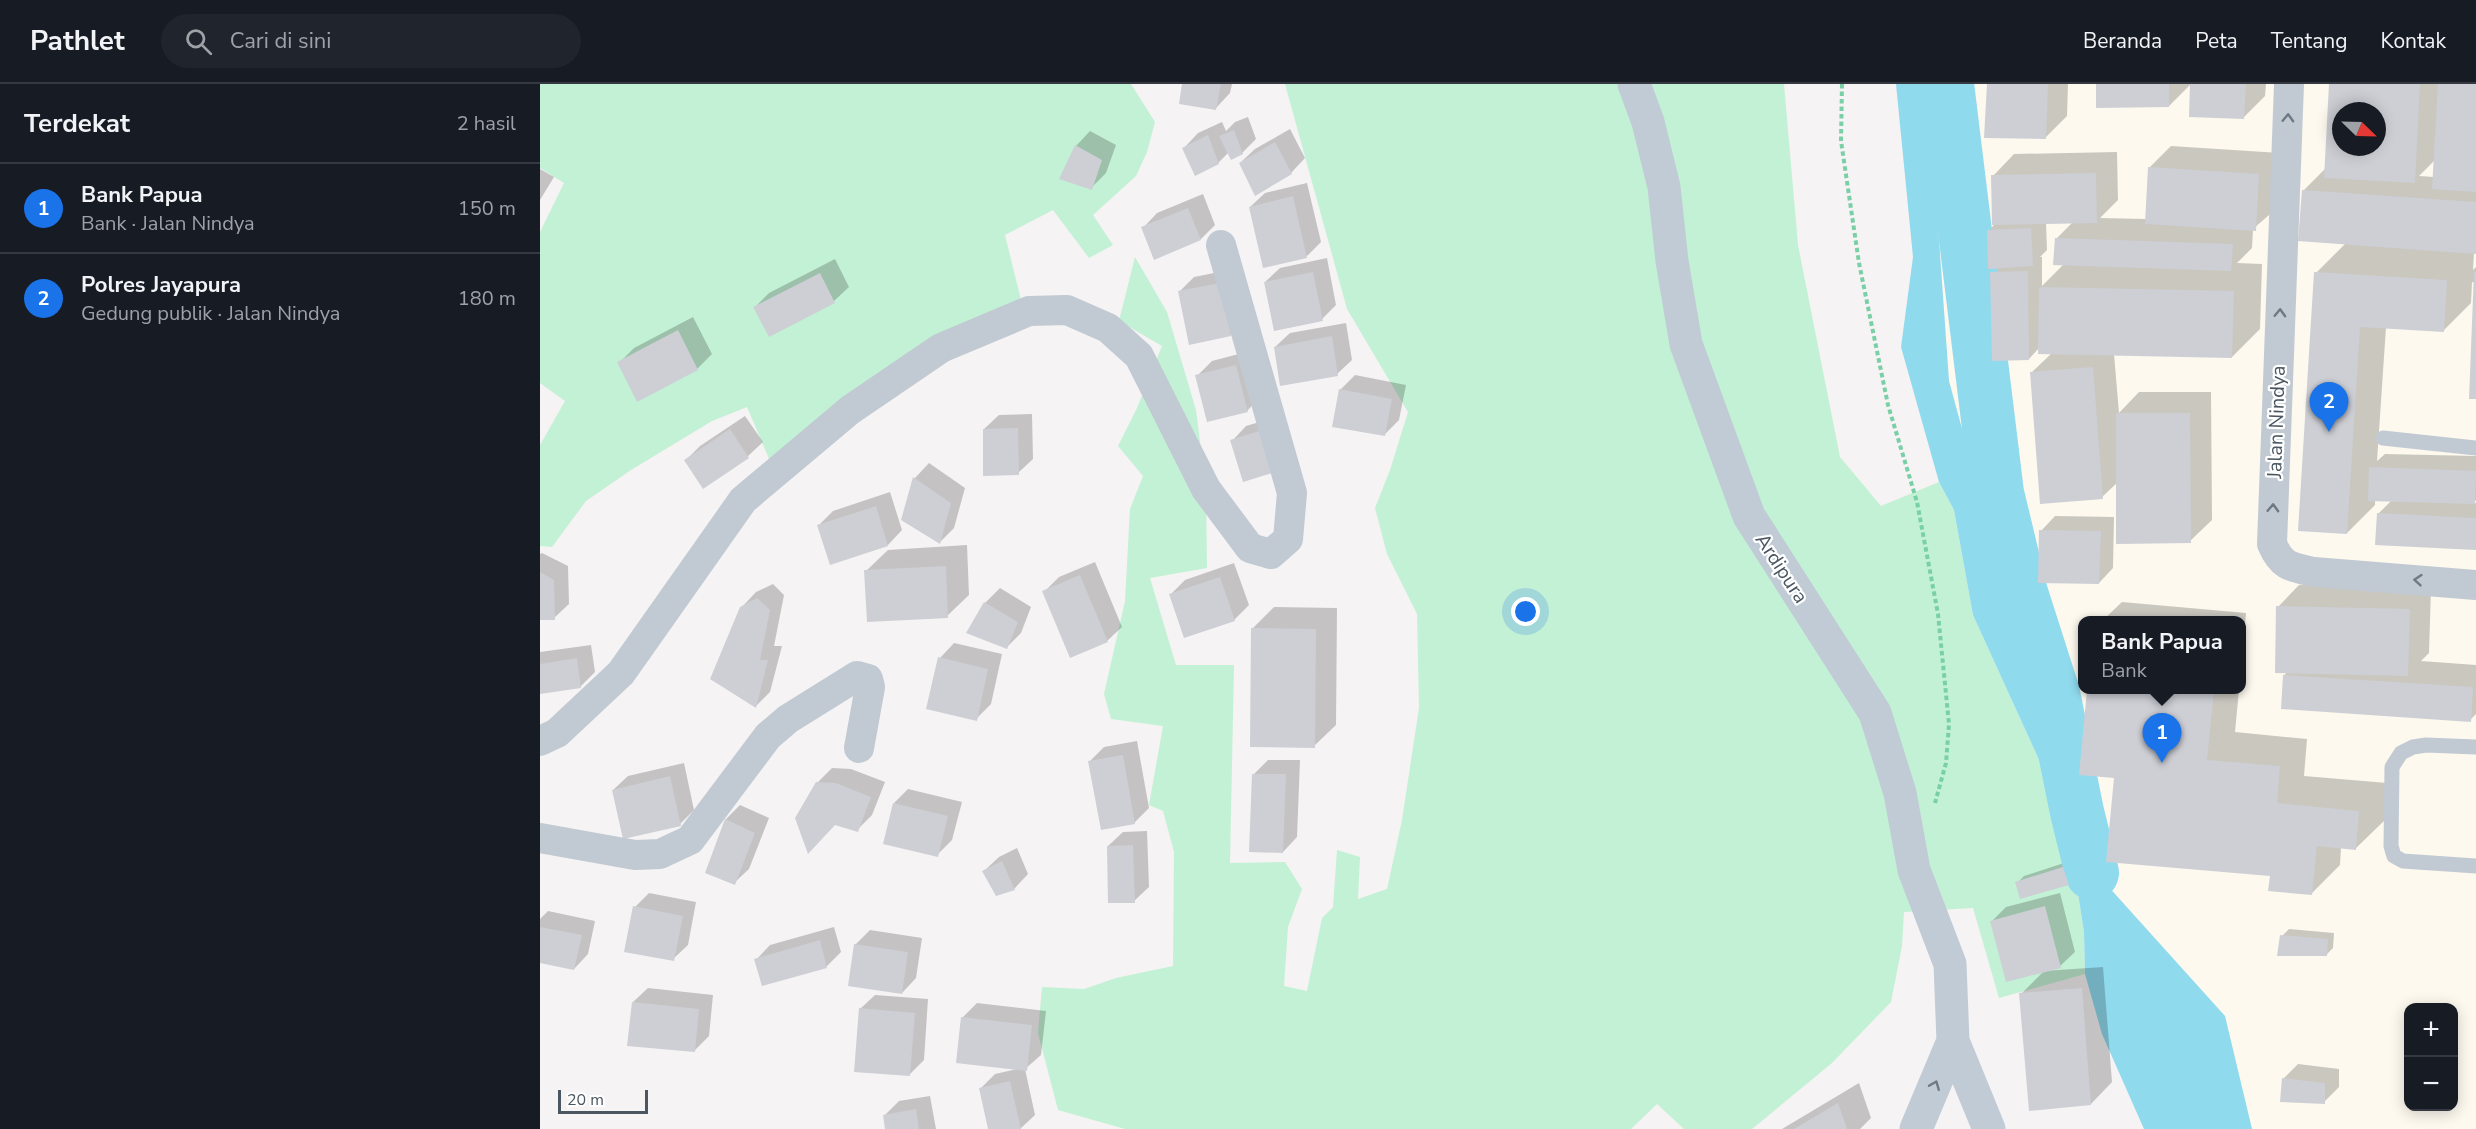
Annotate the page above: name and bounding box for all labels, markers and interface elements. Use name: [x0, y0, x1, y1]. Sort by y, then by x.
search box: [161, 14, 581, 68]
text: Pathlet: [30, 22, 125, 60]
icon: search: [182, 25, 215, 58]
text: Cari di sini: [230, 26, 331, 56]
text: Beranda: [2083, 27, 2162, 55]
text: Peta: [2195, 27, 2238, 55]
text: Tentang: [2271, 27, 2348, 55]
text: Kontak: [2381, 27, 2446, 55]
north arrow: [2332, 102, 2386, 156]
text: Terdekat: [24, 106, 130, 141]
text: 2 hasil: [457, 110, 516, 137]
one-way arrow: [2281, 113, 2294, 122]
text: Bank Papua: [81, 180, 203, 210]
text: 1: [38, 195, 50, 222]
text: 150 m: [458, 195, 516, 222]
text: Bank · Jalan Nindya: [81, 210, 255, 237]
text: Polres Jayapura: [81, 270, 241, 300]
text: 2: [38, 285, 50, 312]
text: 180 m: [458, 285, 516, 312]
text: Gedung publik · Jalan Nindya: [81, 300, 340, 327]
one-way arrow: [2274, 308, 2287, 317]
street label: Jalan Nindya: [2261, 365, 2292, 480]
pin: 2: [2310, 382, 2348, 432]
one-way arrow: [2267, 503, 2280, 512]
street label: Ardipura: [1749, 528, 1814, 609]
one-way arrow: [2413, 574, 2422, 587]
your location: [1511, 597, 1540, 626]
popup: [2078, 616, 2246, 694]
text: Bank Papua: [2101, 627, 2223, 657]
text: Bank: [2101, 657, 2147, 684]
pin: 1: [2142, 714, 2182, 763]
map controls: [2404, 1003, 2458, 1111]
button: +: [2404, 1003, 2458, 1057]
button: −: [2404, 1057, 2458, 1111]
one-way arrow: [1928, 1080, 1940, 1091]
scale bar: [558, 1087, 648, 1114]
text: 20 m: [567, 1089, 604, 1111]

